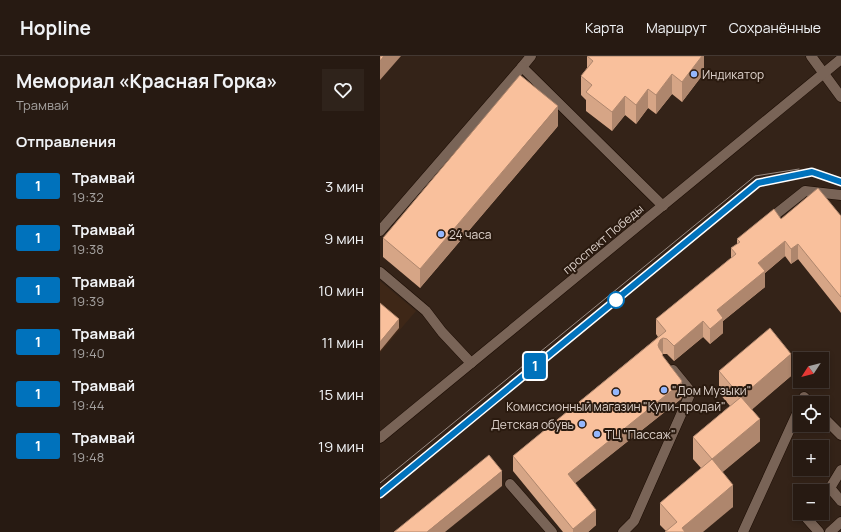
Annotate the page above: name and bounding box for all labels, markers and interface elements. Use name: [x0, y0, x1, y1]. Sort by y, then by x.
text: Hopline: [20, 15, 91, 41]
text: Карта: [585, 18, 624, 37]
text: Маршрут: [646, 18, 707, 37]
text: Сохранённые: [729, 18, 821, 37]
place label: Индикатор: [702, 66, 764, 83]
text: Мемориал «Красная Горка»: [16, 68, 278, 94]
button: heart: [322, 69, 364, 111]
marker: Индикатор: [689, 69, 699, 79]
text: Трамвай: [16, 96, 69, 114]
text: Отправления: [16, 131, 116, 152]
text: Трамвай: [72, 167, 135, 188]
text: 1: [35, 176, 41, 195]
text: 3 мин: [325, 176, 364, 197]
text: 19:32: [72, 188, 104, 206]
street label: проспект Победы: [559, 200, 647, 278]
text: Трамвай: [72, 219, 135, 240]
place label: 24 часа: [449, 226, 492, 243]
text: 1: [35, 228, 41, 247]
text: 9 мин: [324, 228, 364, 249]
marker: 24 часа: [436, 229, 446, 239]
text: 19:38: [72, 240, 104, 258]
text: Трамвай: [72, 271, 135, 292]
text: 1: [35, 280, 41, 299]
text: 10 мин: [318, 280, 364, 301]
unlabelled marker: [607, 291, 625, 309]
text: 19:39: [72, 292, 104, 310]
text: Трамвай: [72, 323, 135, 344]
text: 1: [35, 332, 41, 351]
text: 11 мин: [322, 332, 364, 353]
text: 19:40: [72, 344, 105, 362]
north arrow: [793, 352, 829, 388]
map controls: [793, 352, 829, 520]
line badge: 1: [522, 353, 548, 379]
text: 1: [532, 356, 538, 375]
text: Трамвай: [72, 375, 135, 396]
place label: "Дом Музыки": [672, 382, 751, 399]
text: 1: [35, 384, 41, 403]
text: 15 мин: [319, 384, 364, 405]
marker: "Дом Музыки": [659, 385, 669, 395]
marker: Комиссионный магазин "Купи-продай": [611, 387, 621, 397]
text: 19:44: [72, 396, 104, 414]
button: locate: [793, 396, 829, 432]
place label: Комиссионный магазин "Купи-продай": [506, 398, 726, 415]
place label: Детская обувь: [491, 416, 574, 433]
marker: Детская обувь: [577, 419, 587, 429]
place label: ТЦ "Пассаж": [605, 426, 676, 443]
text: Трамвай: [72, 427, 135, 448]
marker: ТЦ "Пассаж": [592, 429, 602, 439]
text: 1: [35, 436, 41, 455]
text: 19 мин: [318, 436, 364, 457]
button: +: [793, 440, 829, 476]
text: 19:48: [72, 448, 104, 466]
button: −: [793, 484, 829, 520]

